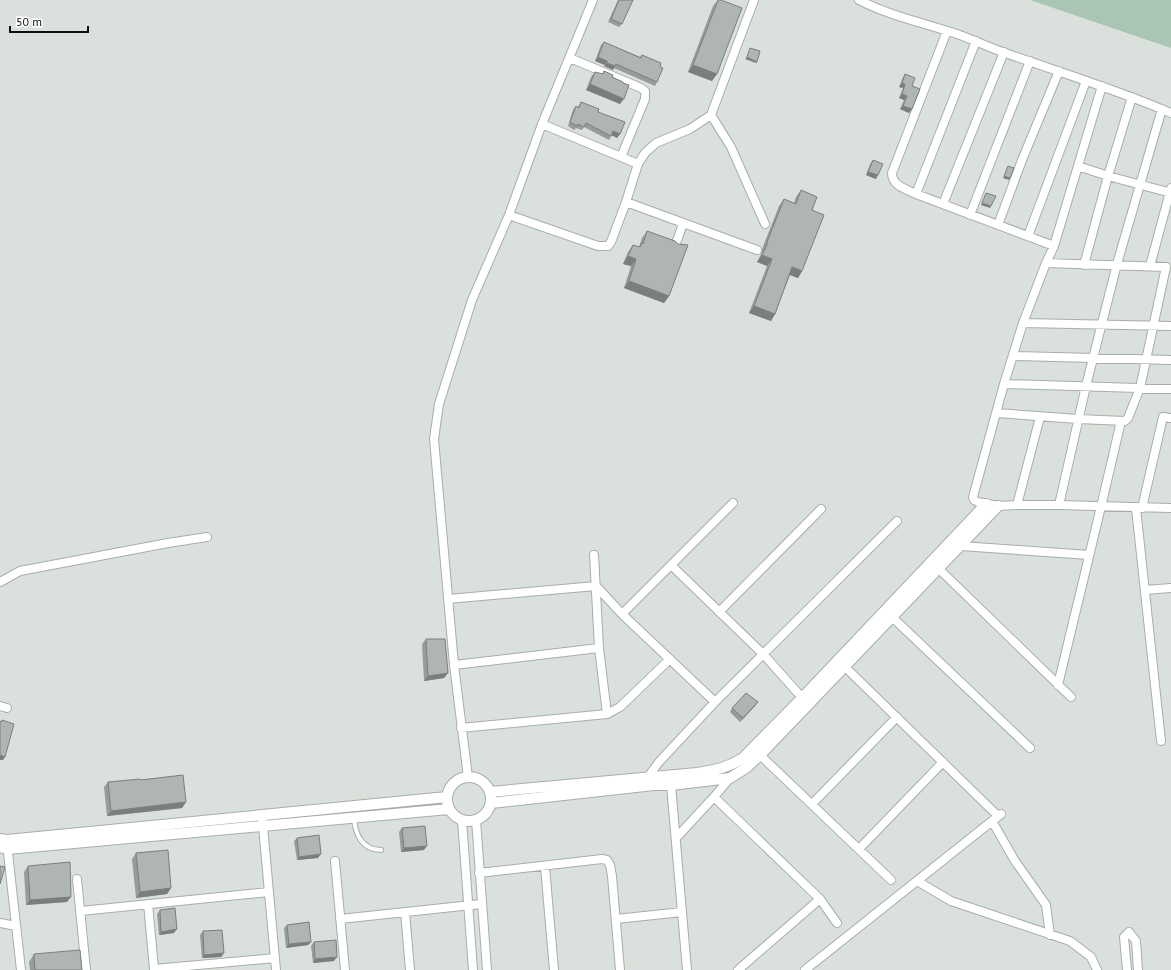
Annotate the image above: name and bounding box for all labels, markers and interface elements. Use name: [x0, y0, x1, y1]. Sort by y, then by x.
scale bar: [10, 8, 88, 34]
text: 50 m: [16, 14, 42, 29]

